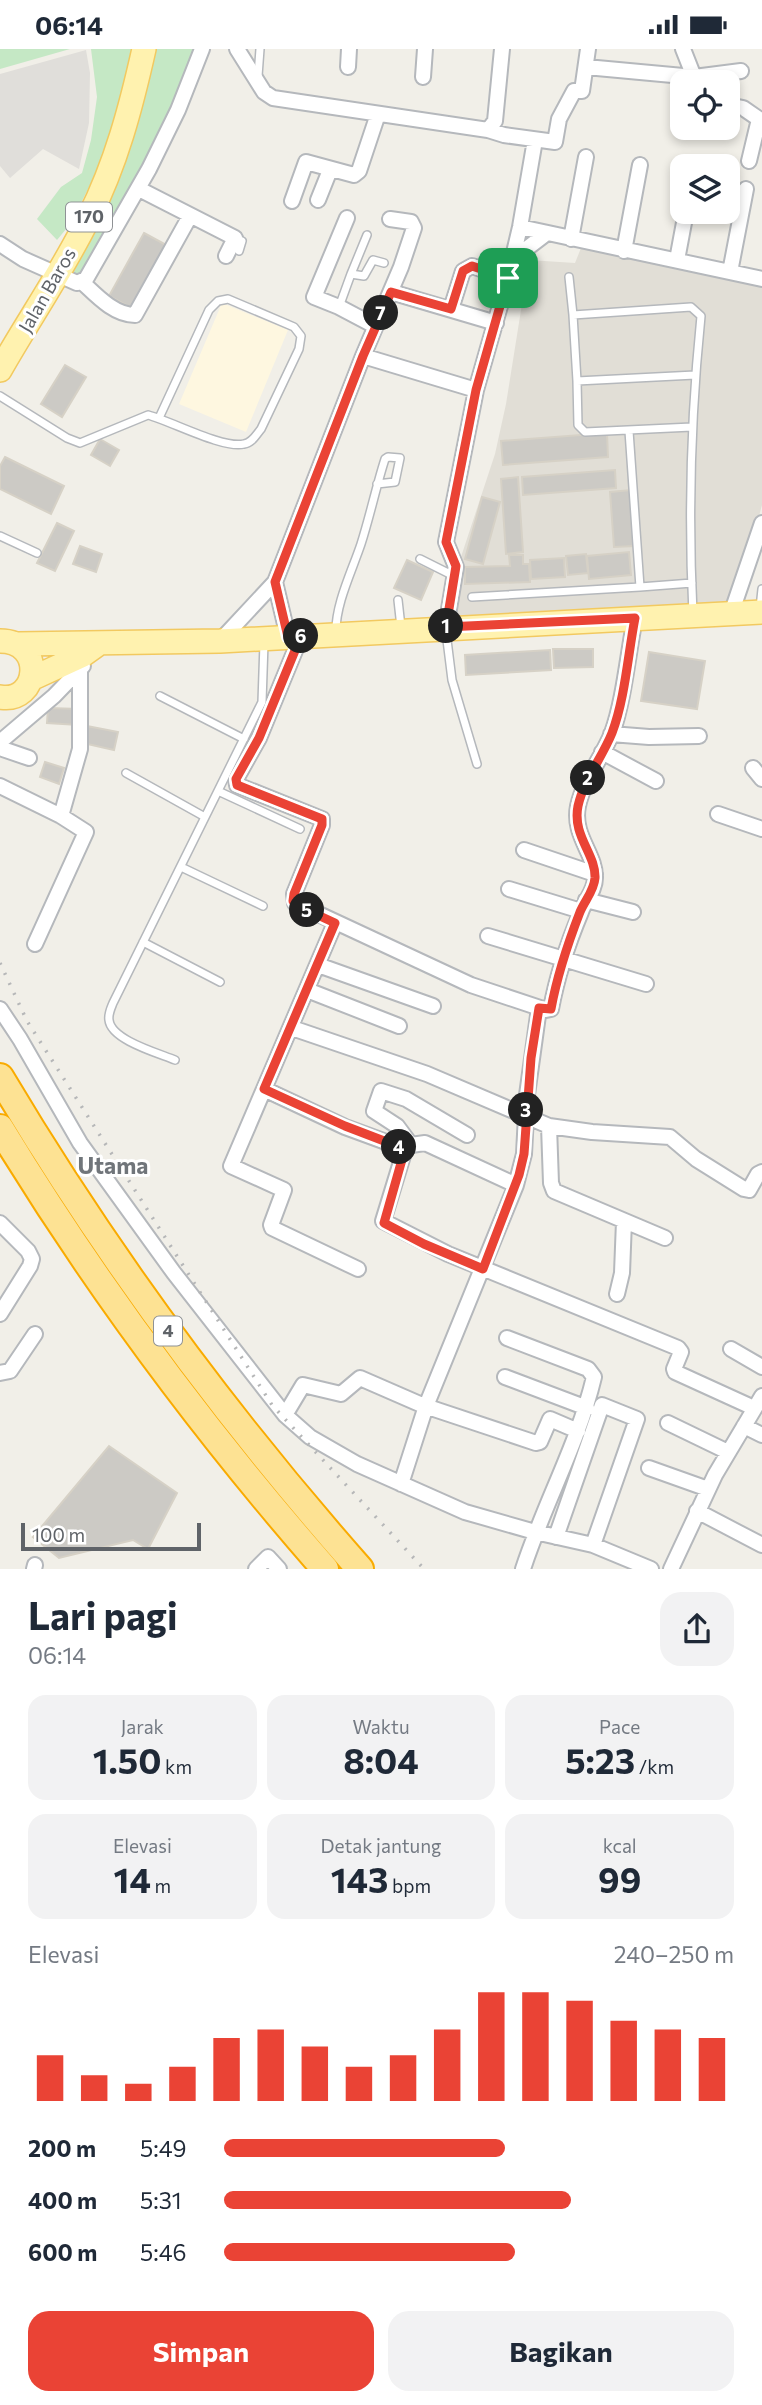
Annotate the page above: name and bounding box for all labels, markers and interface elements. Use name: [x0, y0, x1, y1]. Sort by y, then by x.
text: 06:14: [35, 9, 103, 40]
map controls: [670, 70, 740, 224]
button: locate: [670, 70, 740, 140]
button: layers: [670, 154, 740, 224]
road number: 170: [66, 203, 112, 231]
street label: Jalan Baros: [13, 243, 80, 336]
pin: [478, 248, 538, 308]
icon: arrive: [489, 259, 527, 297]
pin: 7: [364, 295, 398, 331]
text: 7: [375, 301, 386, 324]
pin: 1: [428, 609, 464, 643]
text: 1: [441, 614, 450, 637]
pin: 6: [284, 619, 318, 653]
text: 6: [295, 624, 306, 647]
pin: 2: [570, 761, 606, 795]
text: 2: [582, 766, 593, 789]
pin: 5: [290, 893, 324, 927]
text: 5: [301, 898, 312, 921]
pin: 3: [508, 1093, 544, 1127]
text: 3: [520, 1098, 531, 1121]
pin: 4: [382, 1129, 416, 1165]
text: 4: [393, 1135, 404, 1158]
district label: Utama: [78, 1151, 148, 1179]
road number: 4: [154, 1317, 182, 1345]
scale bar: [21, 1519, 201, 1551]
text: 100 m: [32, 1523, 85, 1546]
text: Lari pagi: [28, 1591, 178, 1638]
button: share: [660, 1592, 734, 1666]
text: 06:14: [28, 1641, 86, 1669]
text: Jarak: [121, 1715, 164, 1738]
text: Waktu: [352, 1715, 410, 1738]
text: Pace: [599, 1715, 640, 1738]
text: 1.50: [93, 1738, 161, 1781]
text: 8:04: [343, 1738, 419, 1781]
text: 5:23: [565, 1738, 635, 1781]
text: km: [161, 1755, 192, 1778]
text: /km: [635, 1755, 674, 1778]
text: Elevasi: [113, 1834, 172, 1857]
text: Detak jantung: [321, 1834, 441, 1857]
text: kcal: [603, 1834, 637, 1857]
text: 14: [114, 1857, 151, 1900]
text: 143: [331, 1857, 388, 1900]
text: 99: [598, 1857, 641, 1900]
text: m: [151, 1874, 171, 1897]
text: bpm: [388, 1874, 431, 1897]
text: Elevasi: [28, 1940, 99, 1968]
text: 240–250 m: [614, 1940, 734, 1968]
text: 200 m: [28, 2134, 96, 2162]
text: 5:49: [140, 2134, 186, 2162]
text: 400 m: [28, 2186, 97, 2214]
text: 5:31: [140, 2186, 182, 2214]
text: 600 m: [28, 2238, 97, 2266]
text: 5:46: [140, 2238, 186, 2266]
button: Simpan: [28, 2311, 374, 2391]
button: Bagikan: [388, 2311, 734, 2391]

